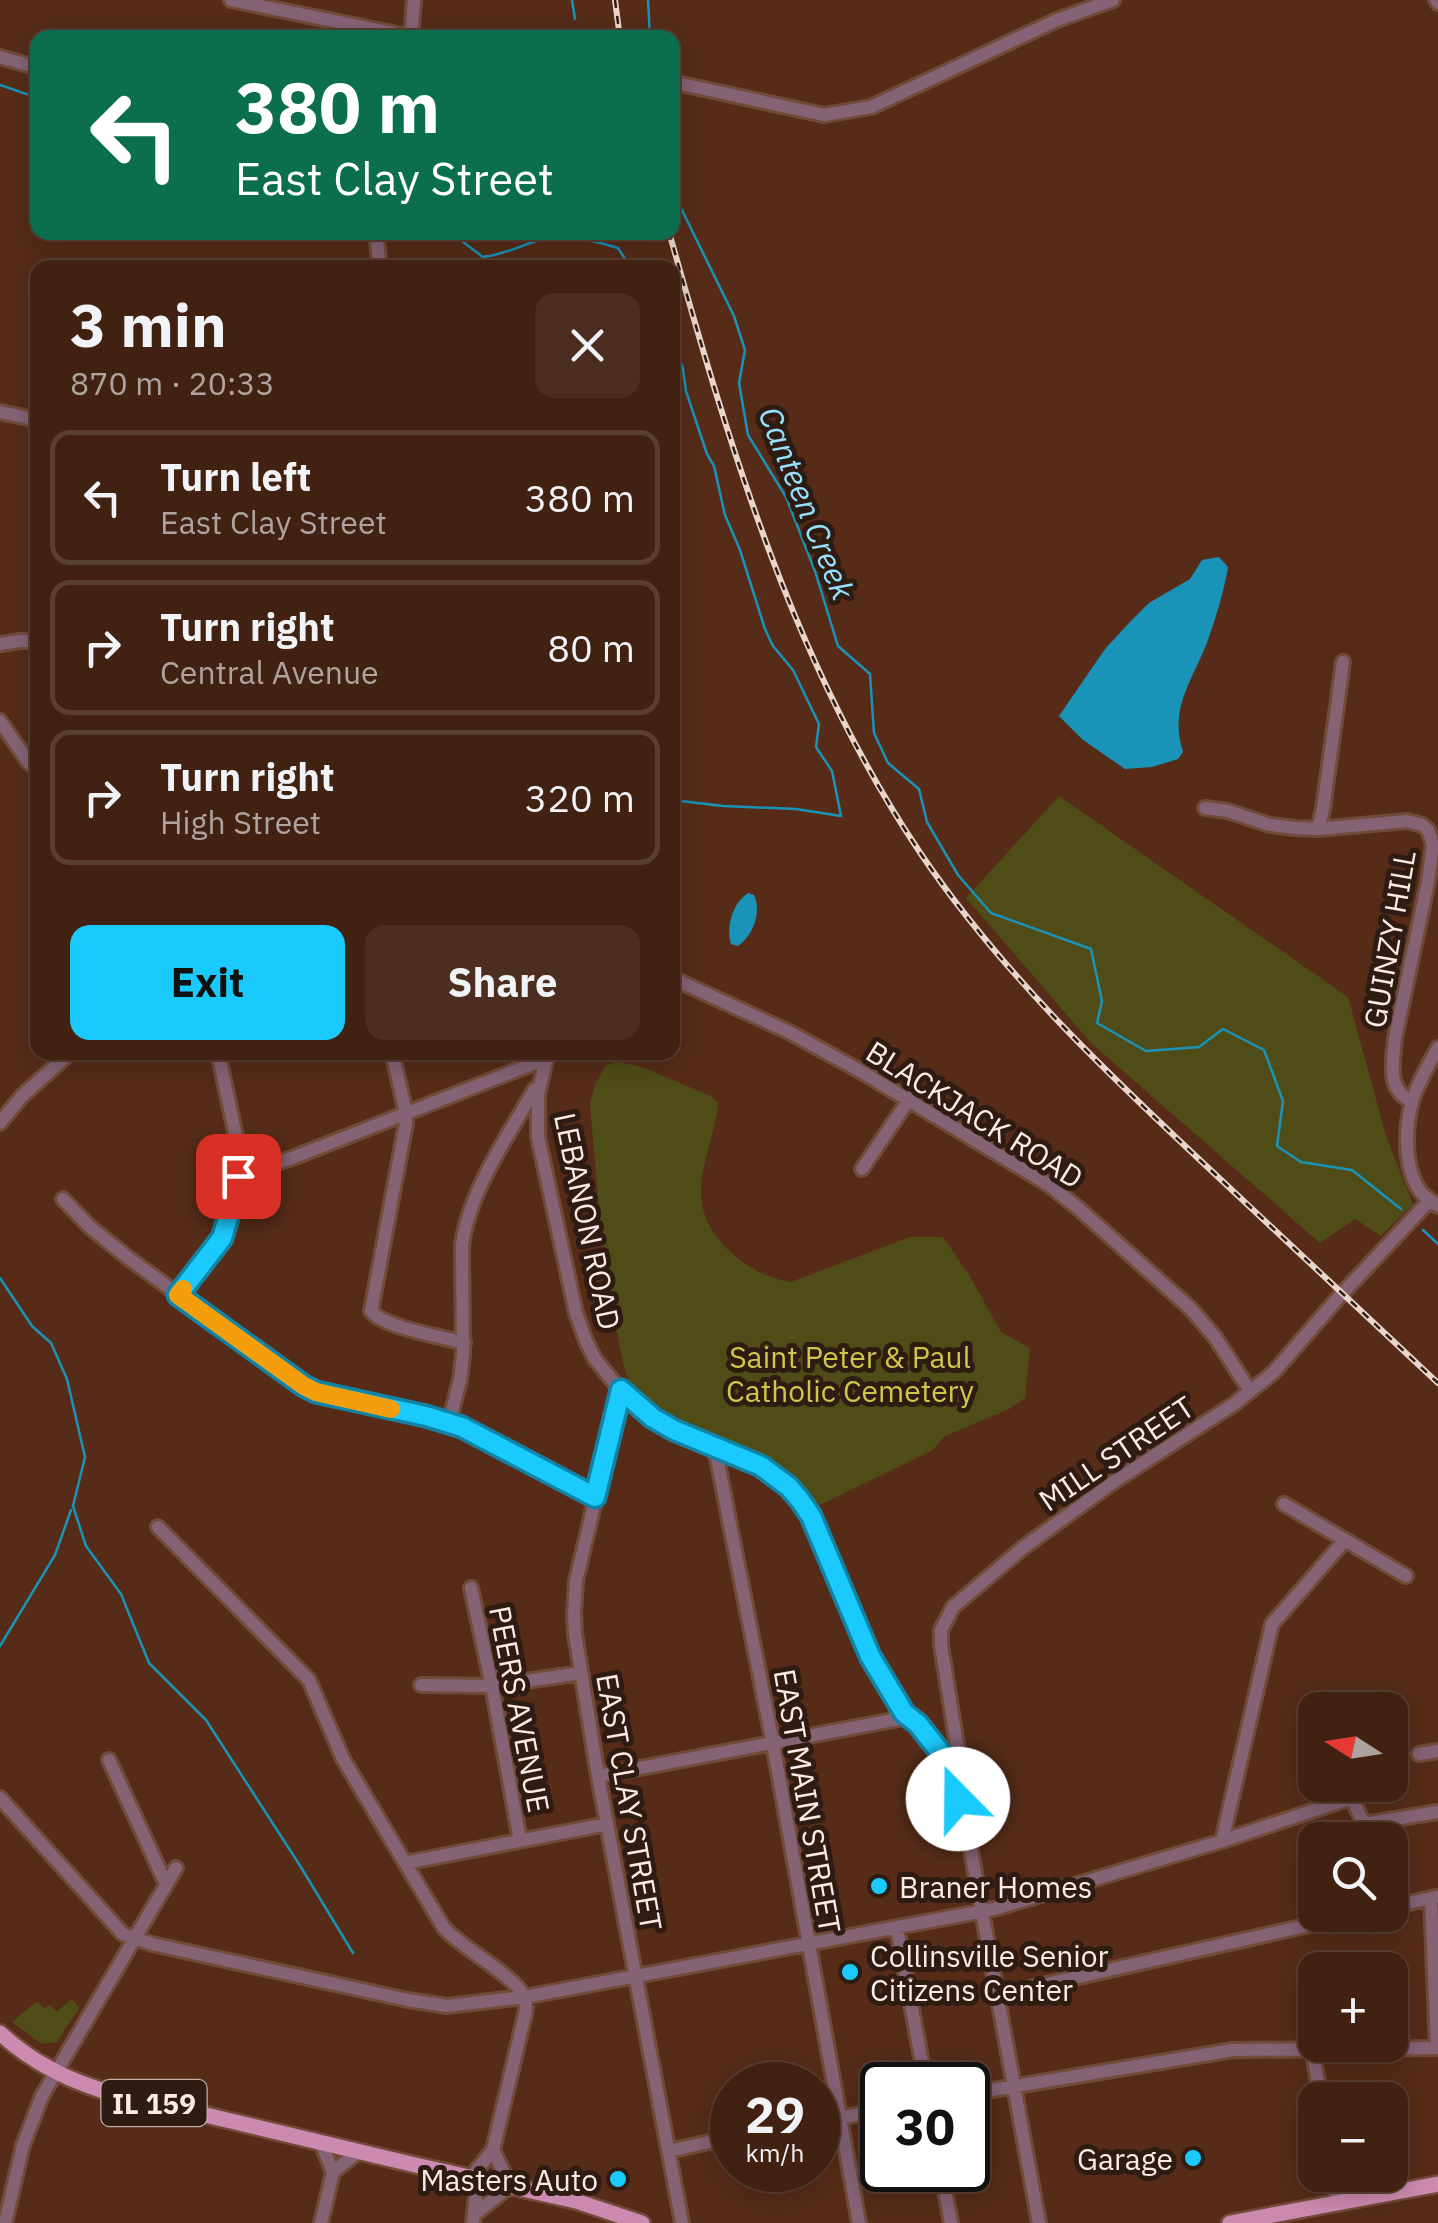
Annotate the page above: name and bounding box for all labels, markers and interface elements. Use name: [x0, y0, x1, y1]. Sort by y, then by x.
text: 380 m: [235, 61, 440, 152]
icon: left: [70, 70, 200, 200]
text: East Clay Street: [235, 149, 554, 207]
text: 3 min: [70, 285, 227, 364]
button: close: [535, 293, 640, 398]
text: 870 m · 20:33: [70, 362, 275, 404]
water label: Canteen Creek: [749, 400, 865, 607]
text: Turn left: [160, 452, 311, 501]
icon: left: [75, 470, 130, 525]
text: 380 m: [524, 473, 635, 522]
text: East Clay Street: [160, 501, 387, 543]
text: Turn right: [160, 602, 335, 651]
icon: right: [75, 620, 130, 675]
text: 80 m: [547, 623, 635, 672]
text: Central Avenue: [160, 651, 379, 693]
text: Turn right: [160, 752, 335, 801]
icon: right: [75, 770, 130, 825]
text: 320 m: [524, 773, 635, 822]
text: High Street: [160, 801, 321, 843]
street label: GUINZY HILL: [1354, 847, 1424, 1031]
button: Exit: [70, 925, 345, 1040]
button: Share: [365, 925, 640, 1040]
street label: BLACKJACK ROAD: [859, 1032, 1091, 1196]
street label: LEBANON ROAD: [546, 1109, 630, 1333]
pin: [196, 1134, 281, 1219]
icon: arrive: [211, 1149, 266, 1204]
park label: Saint Peter & Paul Catholic Cemetery: [726, 1337, 974, 1410]
street label: MILL STREET: [1031, 1387, 1201, 1519]
street label: PEERS AVENUE: [481, 1602, 559, 1816]
street label: EAST MAIN STREET: [766, 1666, 850, 1936]
street label: EAST CLAY STREET: [588, 1670, 672, 1934]
north arrow: [1298, 1692, 1408, 1802]
map controls: [1298, 1692, 1408, 2192]
position arrow: [906, 1747, 1010, 1851]
button: search: [1298, 1822, 1408, 1932]
place label: Braner Homes: [899, 1867, 1092, 1906]
marker: Braner Homes: [868, 1875, 890, 1897]
place label: Collinsville Senior Citizens Center: [870, 1936, 1109, 2009]
button: +: [1298, 1952, 1408, 2062]
marker: Collinsville Senior Citizens Center: [839, 1961, 861, 1983]
speed limit sign: 30: [860, 2062, 990, 2192]
road number: IL 159: [102, 2080, 206, 2126]
text: 29: [745, 2082, 805, 2147]
button: −: [1298, 2082, 1408, 2192]
text: km/h: [746, 2136, 804, 2169]
place label: Garage: [1077, 2139, 1173, 2178]
marker: Garage: [1182, 2147, 1204, 2169]
place label: Masters Auto: [420, 2160, 598, 2199]
marker: Masters Auto: [607, 2168, 629, 2190]

